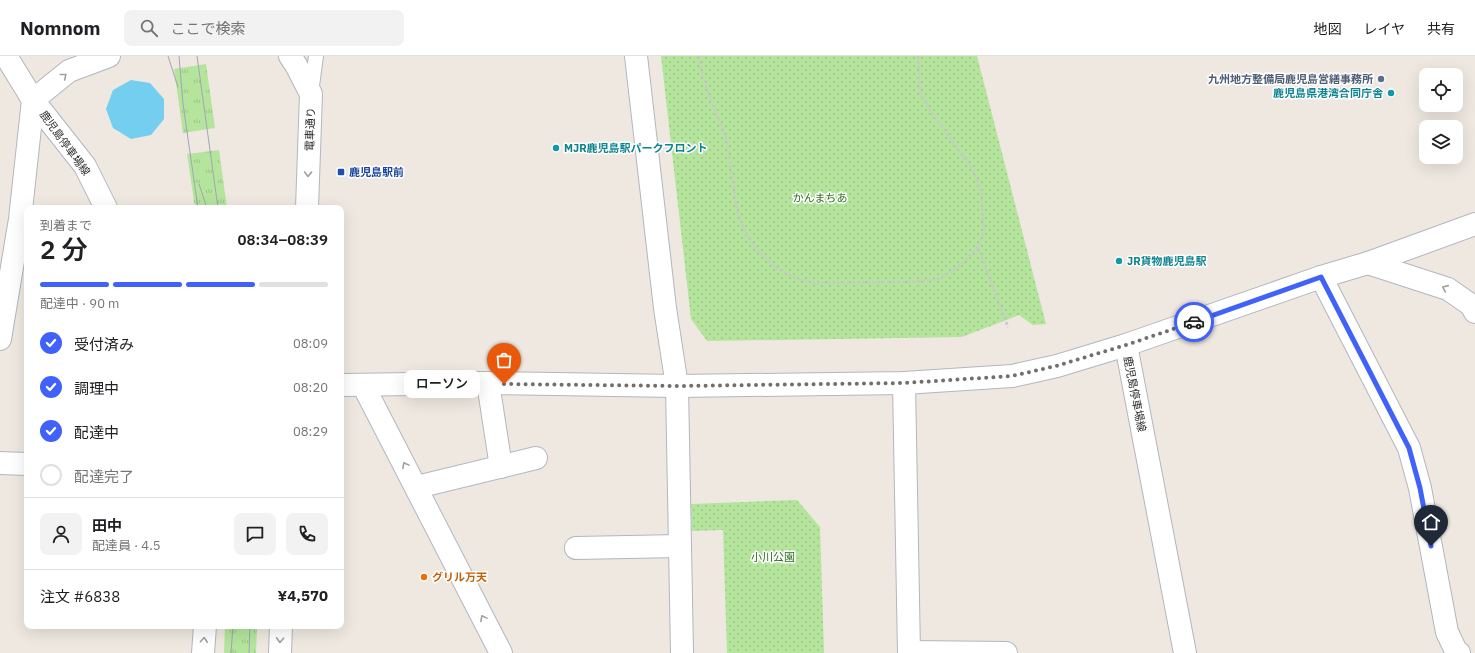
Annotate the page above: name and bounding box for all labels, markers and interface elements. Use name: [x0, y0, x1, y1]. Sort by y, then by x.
search box: [124, 10, 404, 46]
text: Nomnom: [20, 16, 100, 40]
icon: search: [138, 17, 160, 39]
text: ここで検索: [170, 19, 246, 38]
text: 地図: [1313, 20, 1341, 38]
text: レイヤ: [1363, 20, 1405, 38]
text: 共有: [1427, 20, 1455, 38]
map controls: [1419, 68, 1463, 164]
button: locate: [1419, 68, 1463, 112]
place label: 九州地方整備局鹿児島営繕事務所: [1208, 72, 1373, 86]
one-way arrow: [59, 73, 66, 80]
marker: 九州地方整備局鹿児島営繕事務所: [1376, 74, 1386, 84]
place label: 鹿児島県港湾合同庁舎: [1273, 86, 1384, 100]
marker: 鹿児島県港湾合同庁舎: [1386, 88, 1396, 98]
street label: 電車通り: [302, 107, 318, 151]
street label: 鹿児島停車場線: [37, 108, 93, 178]
button: layers: [1419, 120, 1463, 164]
place label: MJR鹿児島駅パークフロント: [564, 141, 708, 155]
marker: MJR鹿児島駅パークフロント: [551, 143, 561, 153]
place label: 鹿児島駅前: [349, 165, 404, 179]
marker: 鹿児島駅前: [336, 167, 346, 177]
one-way arrow: [304, 171, 312, 177]
park label: かんまちあ: [793, 191, 848, 205]
text: 到着まで: [40, 217, 92, 234]
text: 08:34–08:39: [238, 230, 328, 249]
text: 2 分: [40, 232, 88, 266]
place label: JR貨物鹿児島駅: [1127, 254, 1207, 268]
marker: JR貨物鹿児島駅: [1114, 256, 1124, 266]
one-way arrow: [1442, 285, 1449, 293]
text: 配達中 · 90 m: [40, 295, 119, 312]
courier: [1174, 302, 1214, 342]
icon: car: [1183, 311, 1205, 333]
icon: check: [40, 332, 62, 354]
text: 受付済み: [74, 335, 134, 354]
text: 08:09: [293, 335, 328, 352]
pin: [487, 343, 521, 384]
icon: bag: [493, 349, 515, 371]
street label: 鹿児島停車場線: [1121, 355, 1149, 433]
callout: ローソン: [404, 370, 480, 398]
text: ローソン: [416, 375, 468, 392]
icon: check: [40, 376, 62, 398]
text: 調理中: [74, 379, 119, 398]
text: 08:20: [293, 379, 328, 396]
icon: check: [40, 420, 62, 442]
text: 配達中: [74, 423, 119, 442]
text: 08:29: [293, 423, 328, 440]
one-way arrow: [402, 462, 410, 469]
text: 配達完了: [74, 467, 134, 486]
pin: [1414, 505, 1448, 546]
icon: home: [1420, 511, 1442, 533]
button: person: [40, 513, 82, 555]
button: chat: [234, 513, 276, 555]
button: phone: [286, 513, 328, 555]
text: 田中: [92, 516, 122, 535]
text: 配達員 · 4.5: [92, 537, 161, 554]
park label: 小川公園: [751, 550, 795, 564]
place label: グリル万天: [432, 570, 487, 584]
marker: グリル万天: [419, 572, 429, 582]
text: ¥4,570: [278, 586, 328, 605]
text: 注文 #6838: [40, 587, 120, 606]
one-way arrow: [480, 615, 487, 623]
one-way arrow: [200, 636, 209, 643]
one-way arrow: [276, 636, 285, 643]

